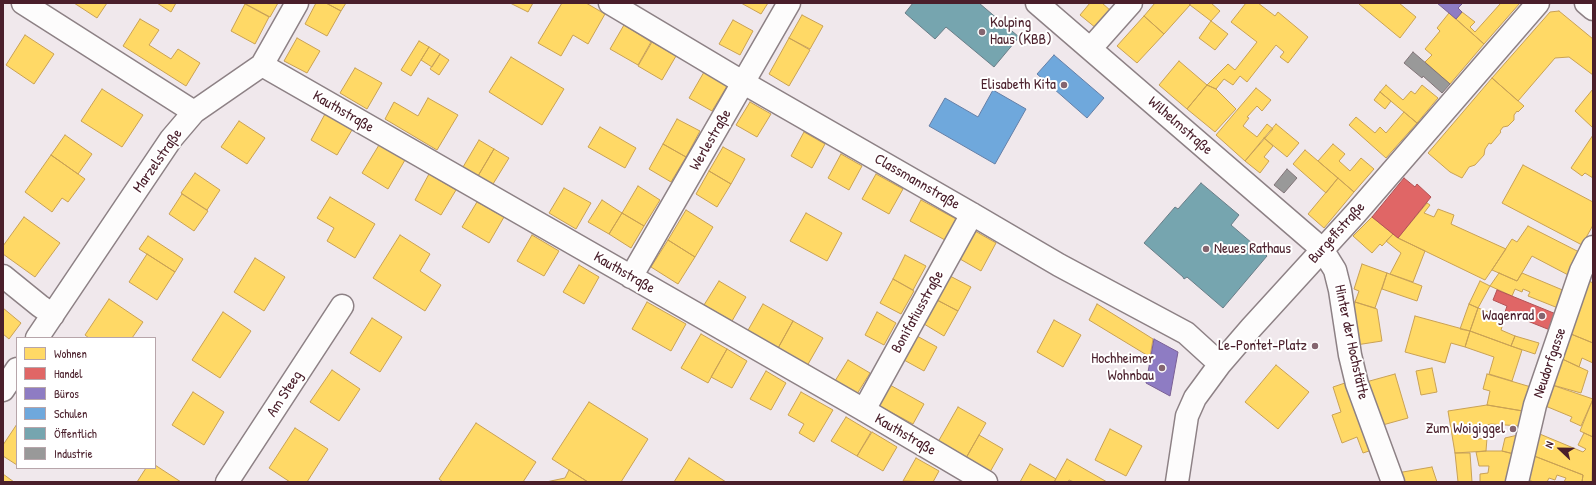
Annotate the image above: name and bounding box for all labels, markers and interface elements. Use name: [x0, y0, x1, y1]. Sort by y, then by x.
place label: Kolping Haus (KBB): [990, 14, 1052, 49]
marker: Kolping Haus (KBB): [977, 27, 987, 37]
place label: Elisabeth Kita: [981, 76, 1056, 94]
marker: Elisabeth Kita: [1059, 80, 1069, 90]
street label: Kauthstraße: [309, 87, 377, 137]
street label: Wilhelmstraße: [1144, 93, 1216, 159]
street label: Werlestraße: [686, 106, 736, 174]
street label: Marzelstraße: [130, 126, 186, 196]
street label: Classmannstraße: [871, 150, 963, 214]
street label: Burgeffstraße: [1305, 199, 1369, 267]
place label: Neues Rathaus: [1214, 240, 1291, 258]
marker: Neues Rathaus: [1201, 244, 1211, 254]
street label: Kauthstraße: [590, 248, 658, 298]
street label: Bonifatiusstraße: [888, 267, 948, 357]
street label: Hinter der Hochstätte: [1330, 283, 1372, 401]
place label: Wagenrad: [1482, 307, 1534, 325]
marker: Wagenrad: [1537, 311, 1547, 321]
street label: Neudorfgasse: [1530, 326, 1570, 400]
legend: [16, 337, 156, 469]
place label: Le-Pontet-Platz: [1218, 337, 1307, 355]
marker: Le-Pontet-Platz: [1310, 341, 1320, 351]
text: Wohnen: [54, 345, 87, 362]
place label: Hochheimer Wohnbau: [1091, 350, 1154, 385]
marker: Hochheimer Wohnbau: [1157, 363, 1167, 373]
text: Handel: [54, 365, 82, 382]
street label: Am Steeg: [263, 367, 307, 421]
text: Büros: [54, 385, 79, 402]
text: Schulen: [54, 405, 87, 422]
street label: Kauthstraße: [871, 410, 939, 460]
place label: Zum Woigiggel: [1426, 420, 1505, 438]
marker: Zum Woigiggel: [1508, 424, 1518, 434]
text: Öffentlich: [54, 425, 97, 442]
north arrow: [1540, 429, 1580, 469]
text: N: [1541, 439, 1556, 450]
text: Industrie: [54, 445, 93, 462]

